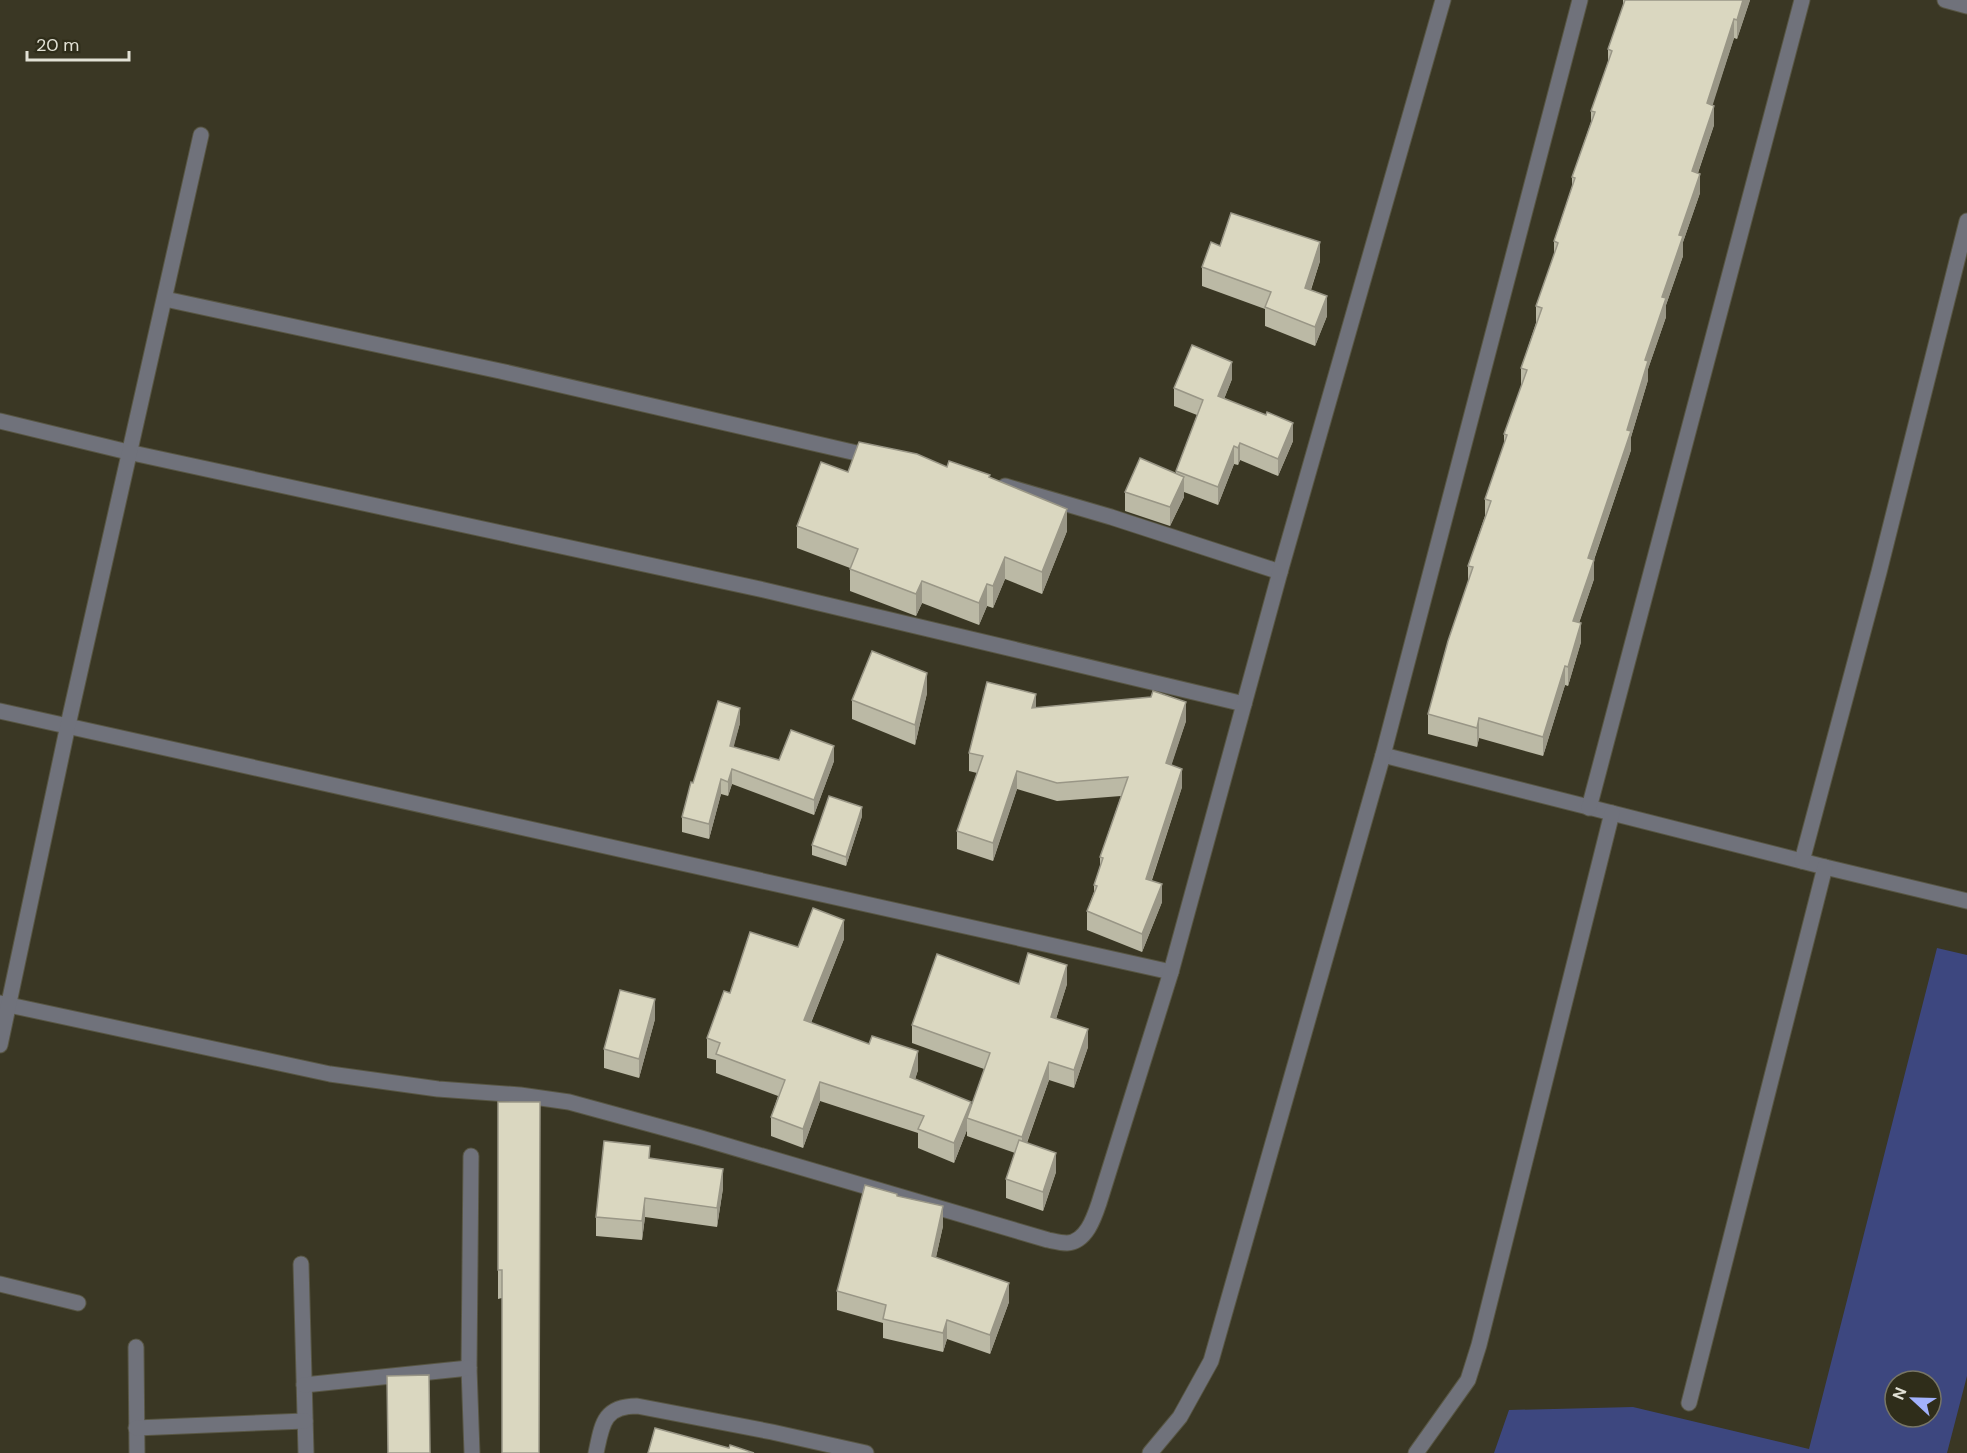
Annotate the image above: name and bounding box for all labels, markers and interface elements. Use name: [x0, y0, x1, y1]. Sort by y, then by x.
scale bar: [27, 24, 129, 62]
text: 20 m: [36, 33, 79, 57]
north arrow: [1883, 1369, 1943, 1429]
text: N: [1888, 1384, 1911, 1403]

